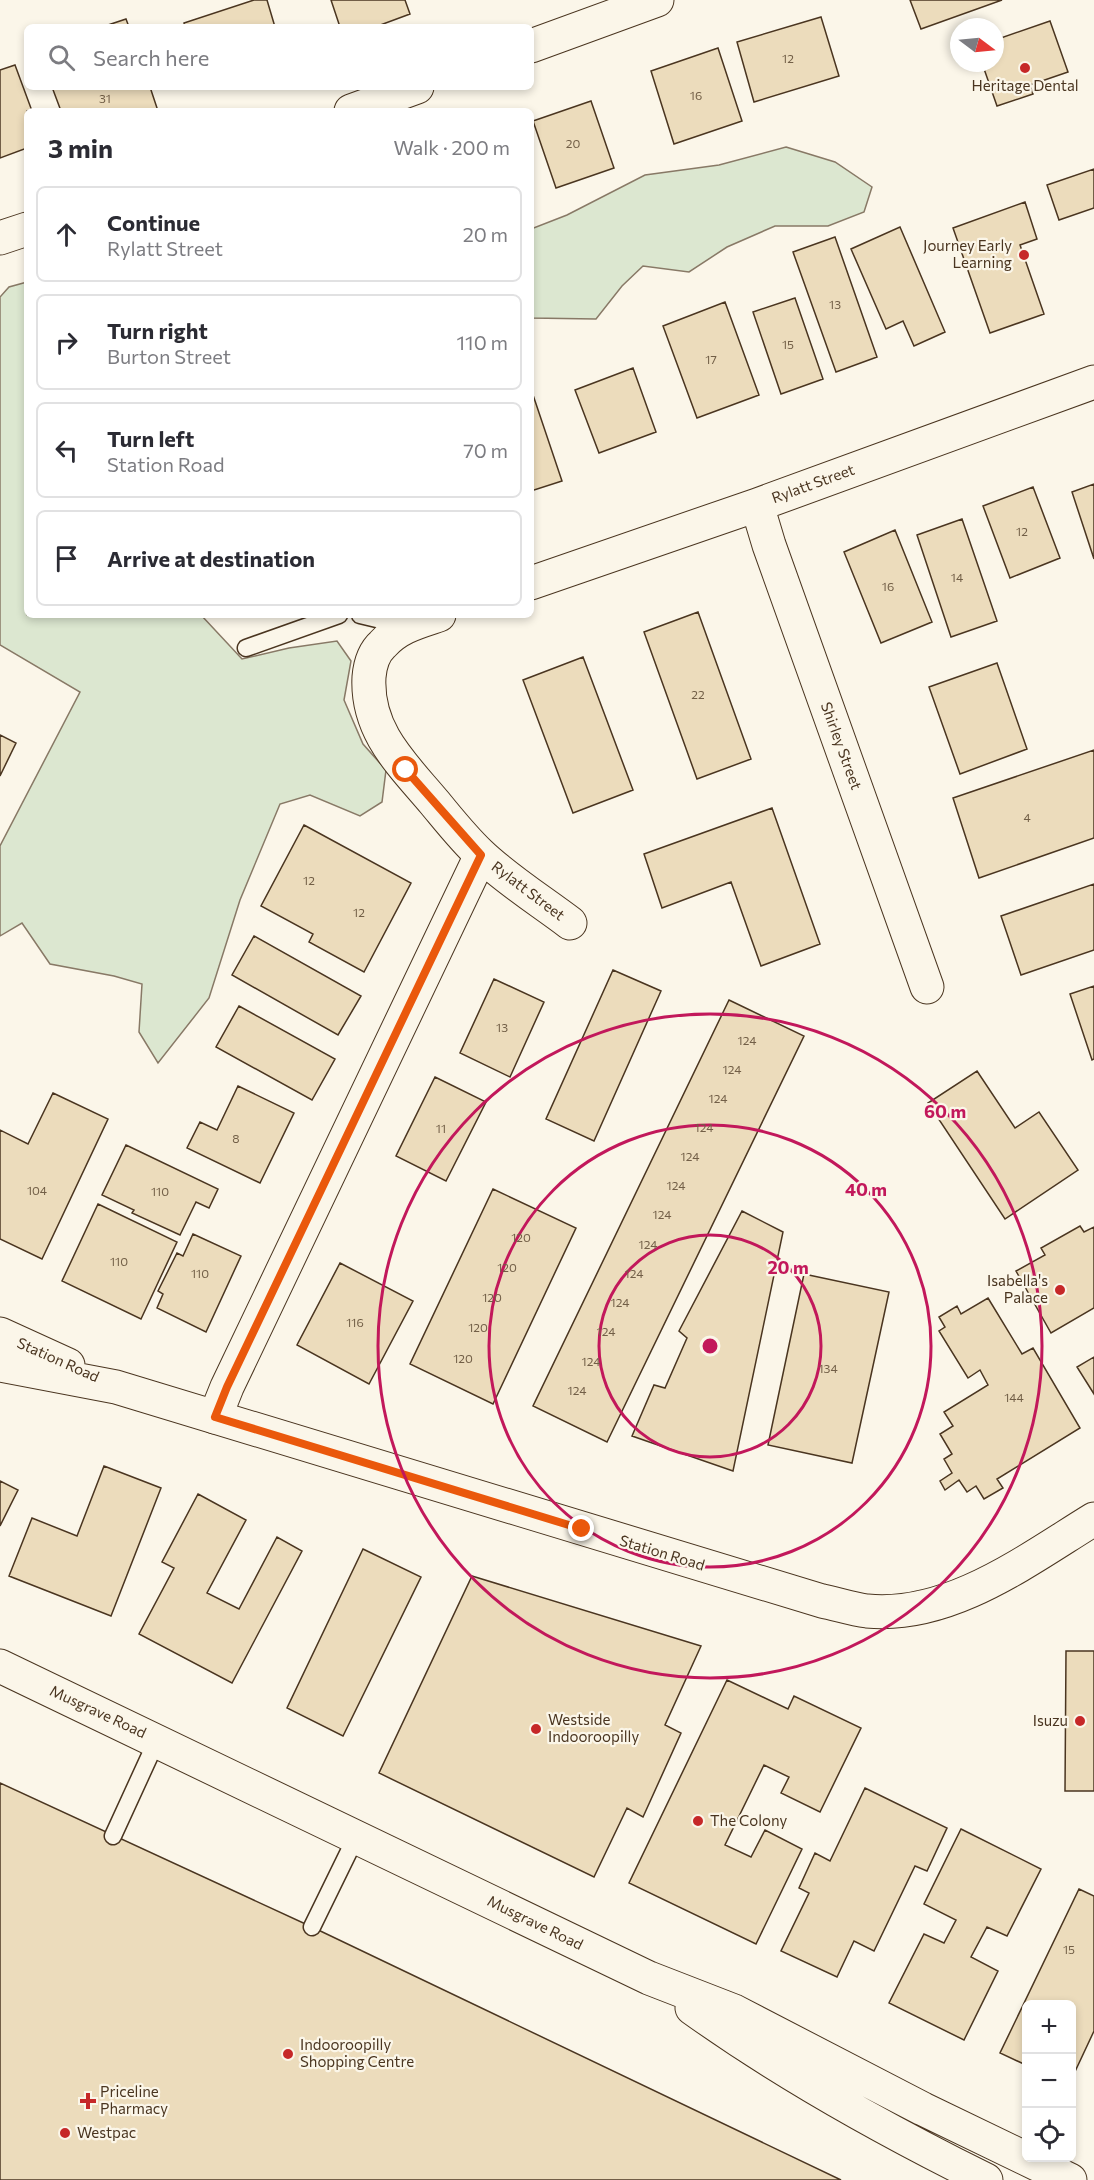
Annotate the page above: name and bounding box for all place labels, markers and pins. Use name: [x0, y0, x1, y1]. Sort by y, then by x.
marker: Heritage Dental: [1018, 61, 1032, 75]
place label: Heritage Dental: [971, 76, 1079, 94]
place label: Journey Early Learning: [923, 236, 1012, 271]
marker: Journey Early Learning: [1017, 248, 1031, 262]
place label: Isabella's Palace: [987, 1271, 1048, 1306]
marker: Isabella's Palace: [1053, 1283, 1067, 1297]
centre of rings: [700, 1336, 720, 1356]
place label: Westside Indooroopilly: [548, 1710, 639, 1745]
place label: Isuzu: [1033, 1711, 1068, 1729]
marker: Isuzu: [1073, 1714, 1087, 1728]
marker: Westside Indooroopilly: [529, 1722, 543, 1736]
place label: The Colony: [710, 1811, 787, 1829]
marker: The Colony: [691, 1814, 705, 1828]
place label: Indooroopilly Shopping Centre: [300, 2035, 414, 2070]
marker: Indooroopilly Shopping Centre: [281, 2047, 295, 2061]
place label: Priceline Pharmacy: [100, 2082, 168, 2117]
marker: Priceline Pharmacy: [81, 2094, 95, 2108]
place label: Westpac: [77, 2123, 136, 2141]
marker: Westpac: [58, 2126, 72, 2140]

